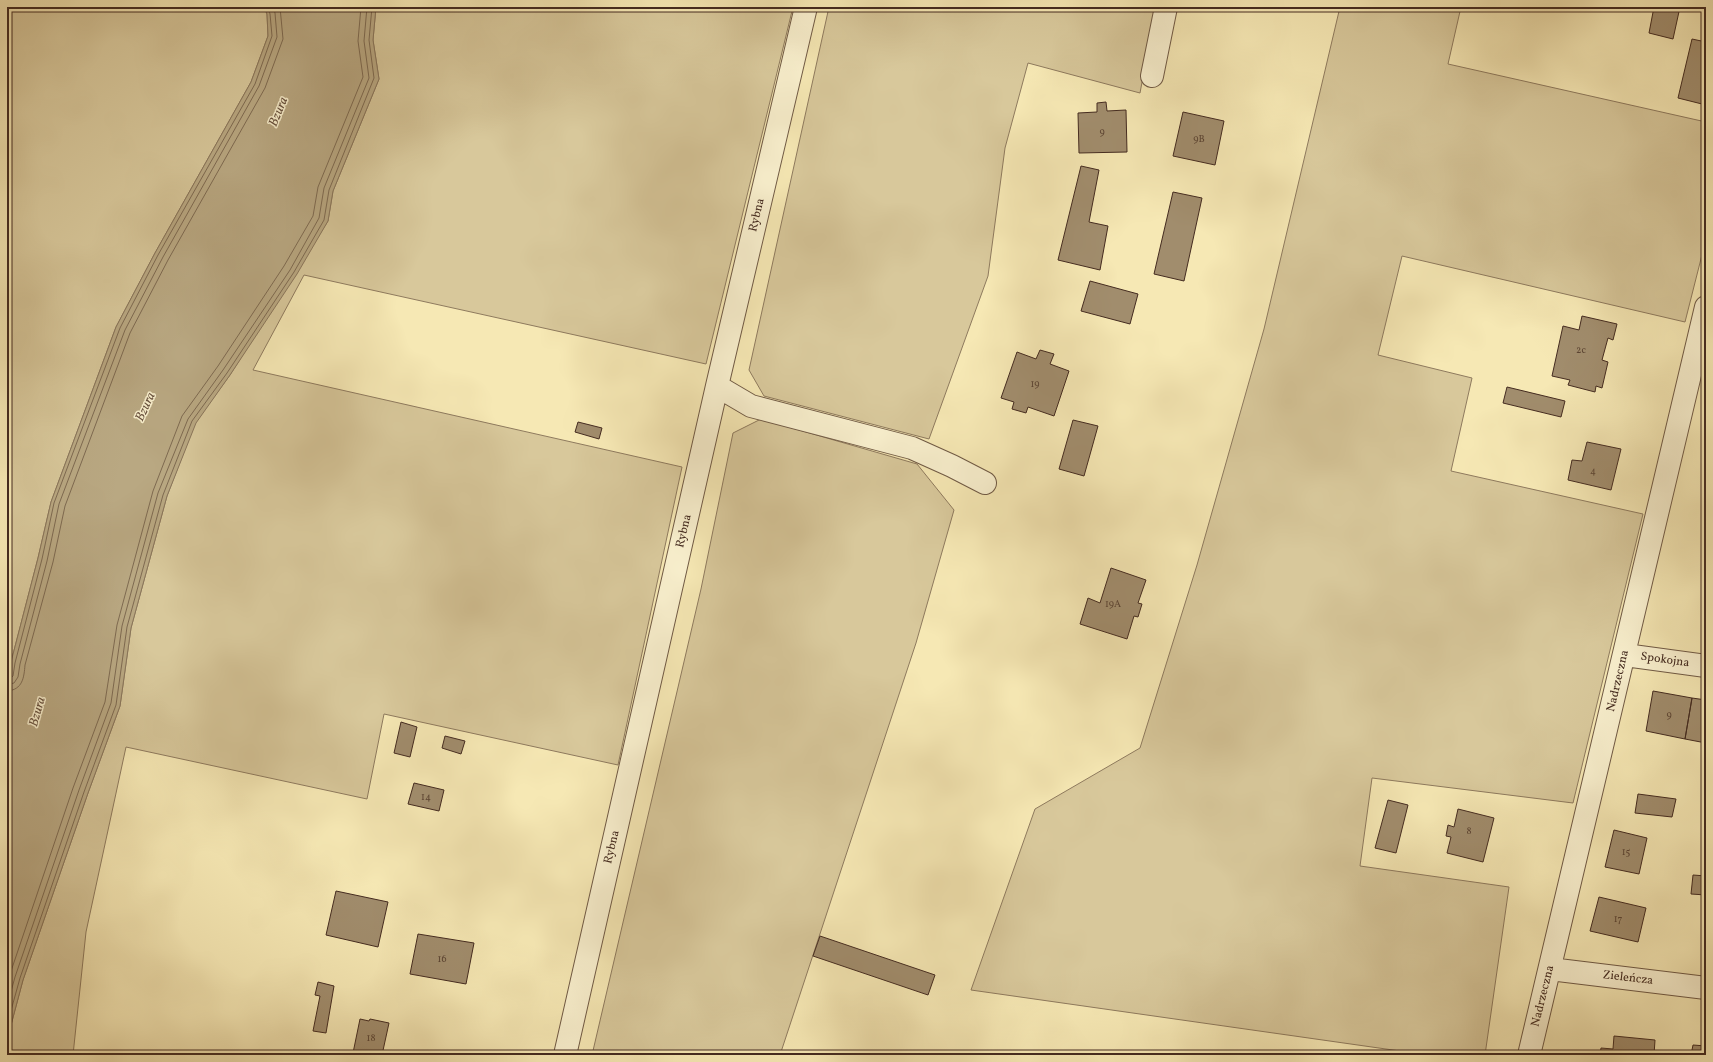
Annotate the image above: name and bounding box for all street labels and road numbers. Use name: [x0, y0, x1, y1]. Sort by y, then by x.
street label: Rybna: [745, 197, 769, 233]
street label: Rybna: [672, 513, 696, 549]
street label: Nadrzeczna: [1603, 649, 1633, 713]
street label: Spokojna: [1640, 649, 1690, 671]
street label: Rybna: [600, 829, 624, 865]
street label: Nadrzeczna: [1528, 964, 1558, 1028]
street label: Zieleńcza: [1602, 967, 1654, 989]

